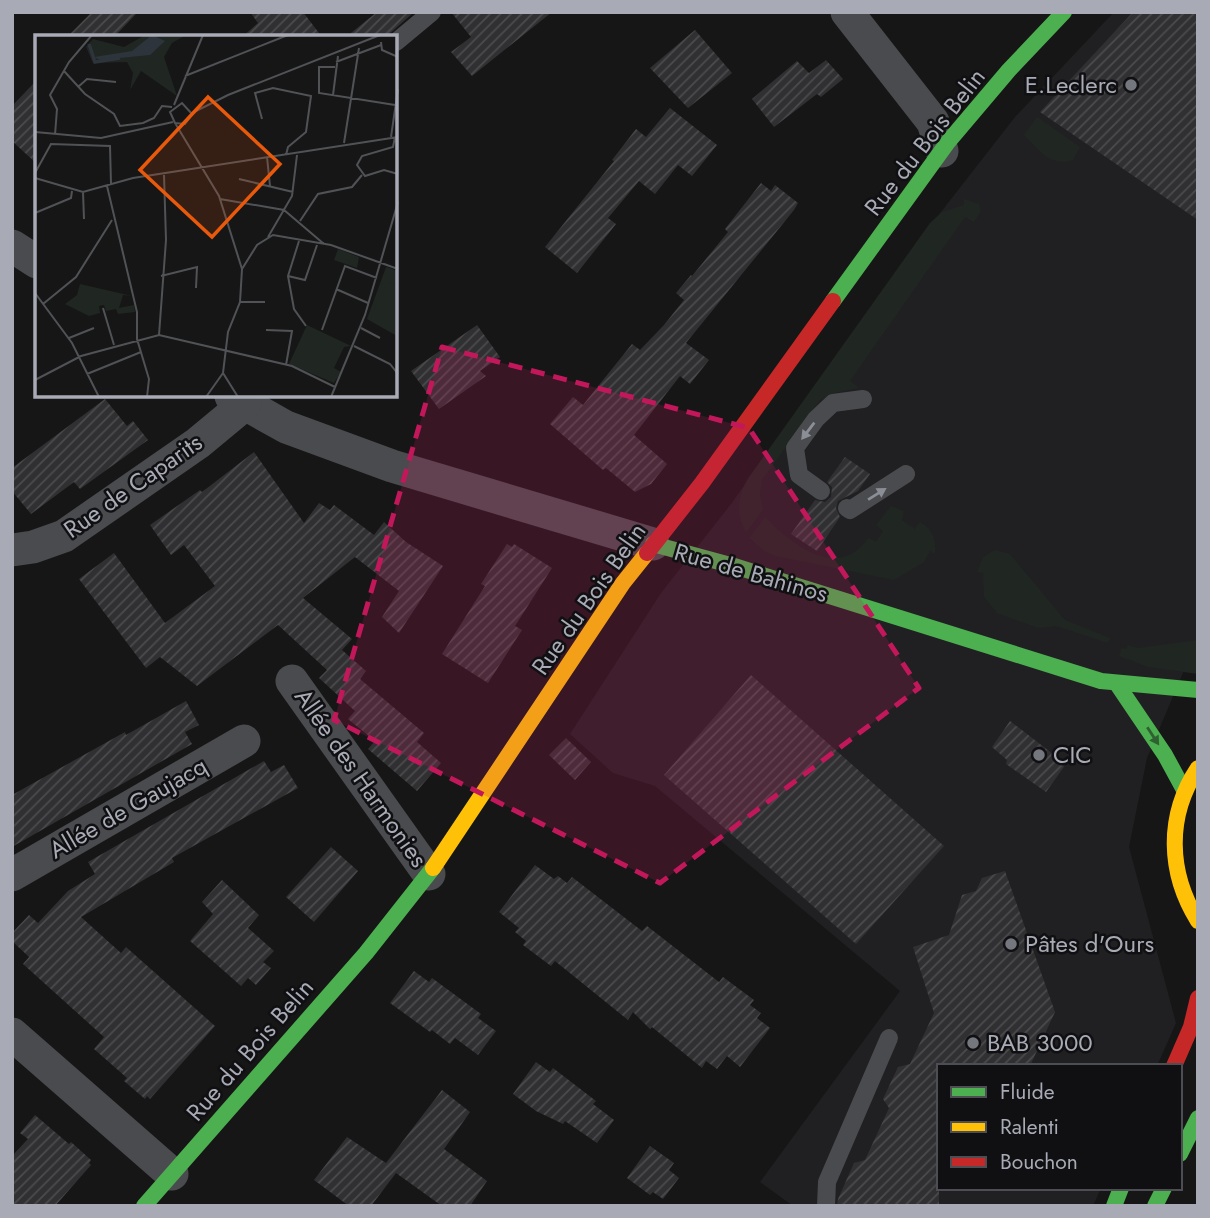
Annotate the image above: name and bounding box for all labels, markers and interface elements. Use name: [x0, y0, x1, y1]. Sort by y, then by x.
inset map: [35, 35, 397, 397]
street label: Rue du Bois Belin: [856, 60, 993, 223]
place label: E.Leclerc: [1025, 67, 1117, 102]
marker: E.Leclerc: [1123, 77, 1139, 93]
one-way arrow: [800, 421, 815, 439]
street label: Rue de Caparits: [56, 425, 209, 546]
one-way arrow: [867, 487, 886, 500]
street label: Rue du Bois Belin: [523, 515, 654, 682]
street label: Rue de Bahinos: [670, 534, 832, 611]
street label: Allée des Harmonies: [286, 681, 436, 874]
one-way arrow: [1146, 726, 1159, 745]
place label: CIC: [1053, 737, 1092, 772]
marker: CIC: [1031, 747, 1047, 763]
street label: Allée de Gaujacq: [42, 748, 213, 867]
place label: Pâtes d'Ours: [1025, 926, 1154, 961]
marker: Pâtes d'Ours: [1003, 936, 1019, 952]
street label: Rue du Bois Belin: [178, 971, 321, 1129]
place label: BAB 3000: [987, 1025, 1093, 1060]
marker: BAB 3000: [965, 1035, 981, 1051]
legend: [937, 1064, 1182, 1190]
text: Fluide: [1000, 1077, 1055, 1107]
text: Ralenti: [1000, 1112, 1059, 1142]
text: Bouchon: [1000, 1147, 1078, 1177]

